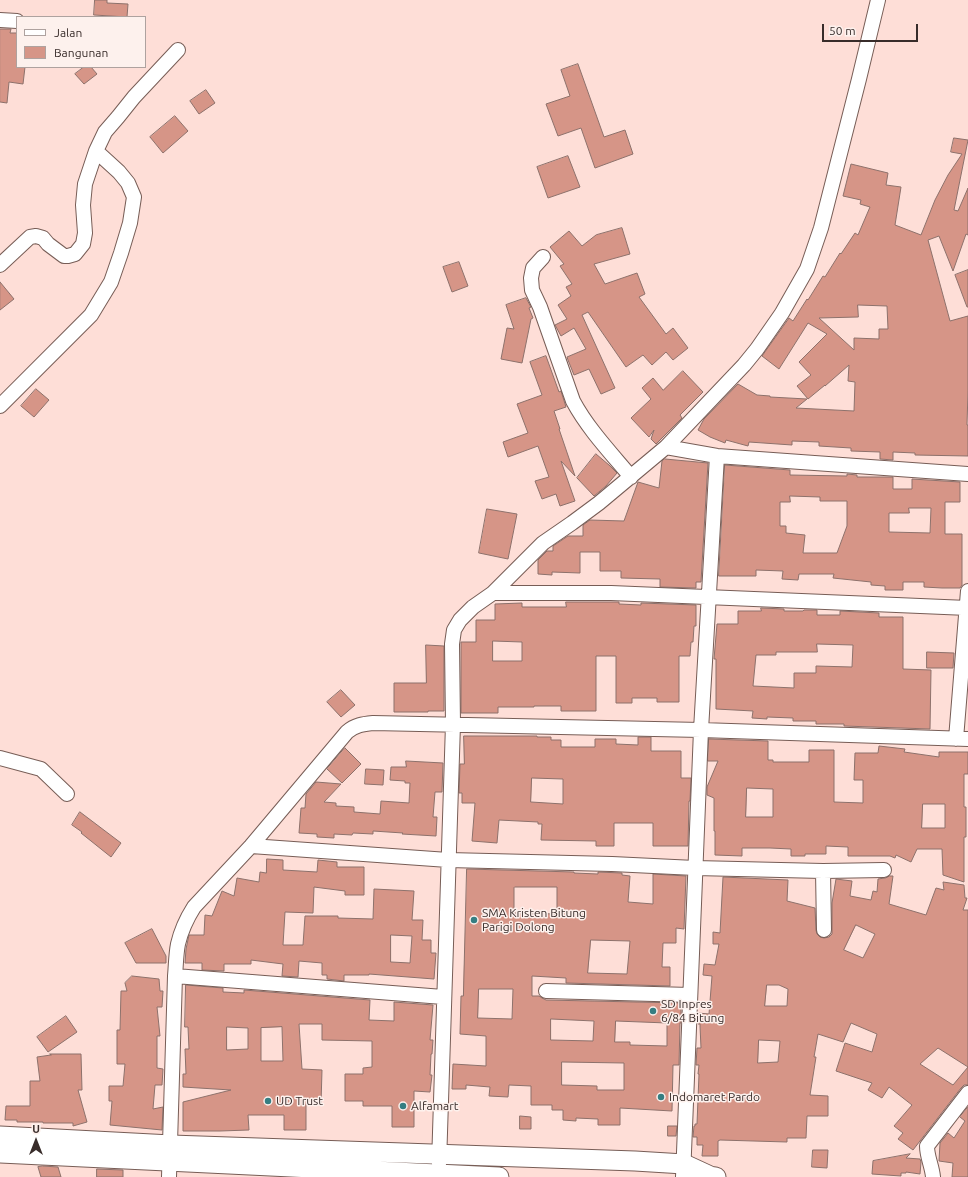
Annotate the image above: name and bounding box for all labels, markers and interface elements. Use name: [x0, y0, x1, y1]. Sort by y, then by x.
legend: [16, 16, 146, 68]
scale bar: [824, 16, 920, 42]
text: 50 m: [829, 24, 856, 37]
text: Jalan: [54, 26, 82, 39]
text: Bangunan: [54, 46, 108, 59]
place label: SMA Kristen Bitung Parigi Dolong: [482, 906, 586, 934]
marker: SMA Kristen Bitung Parigi Dolong: [469, 915, 479, 925]
place label: SD Inpres 6/84 Bitung: [661, 997, 724, 1025]
marker: SD Inpres 6/84 Bitung: [648, 1006, 658, 1016]
place label: Indomaret Pardo: [669, 1090, 760, 1104]
marker: Indomaret Pardo: [656, 1092, 666, 1102]
place label: UD Trust: [276, 1094, 323, 1108]
marker: UD Trust: [263, 1096, 273, 1106]
place label: Alfamart: [411, 1099, 458, 1113]
marker: Alfamart: [398, 1101, 408, 1111]
north arrow: [16, 1121, 56, 1161]
text: U: [32, 1123, 40, 1135]

